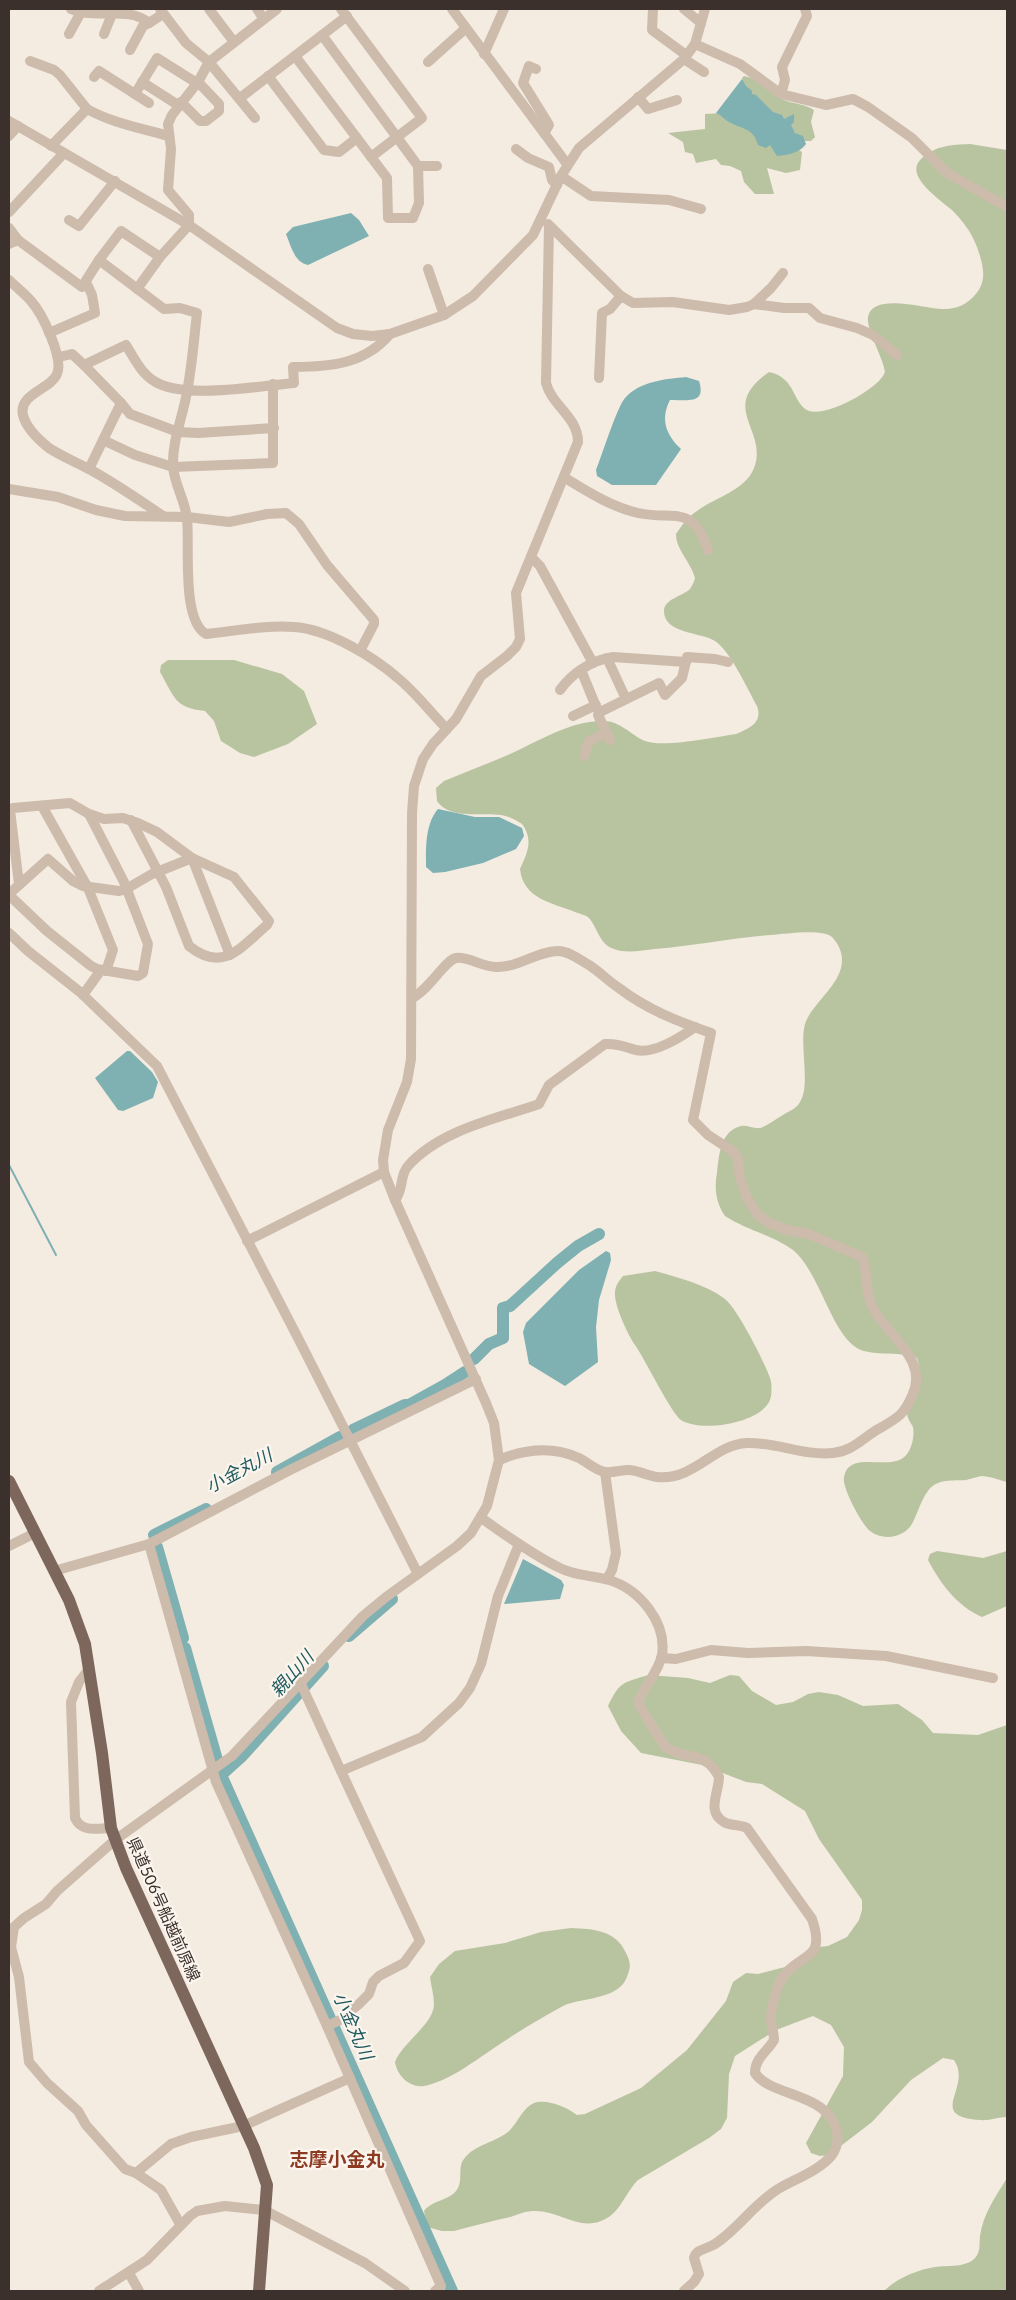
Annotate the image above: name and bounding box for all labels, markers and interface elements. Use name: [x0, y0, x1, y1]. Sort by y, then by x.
water label: 小金丸川: [202, 1443, 277, 1497]
water label: 親山川: [265, 1644, 319, 1701]
street label: 県道506号船越前原線: [124, 1834, 205, 1984]
water label: 小金丸川: [329, 1988, 379, 2065]
district label: 志摩小金丸: [289, 2147, 385, 2170]

